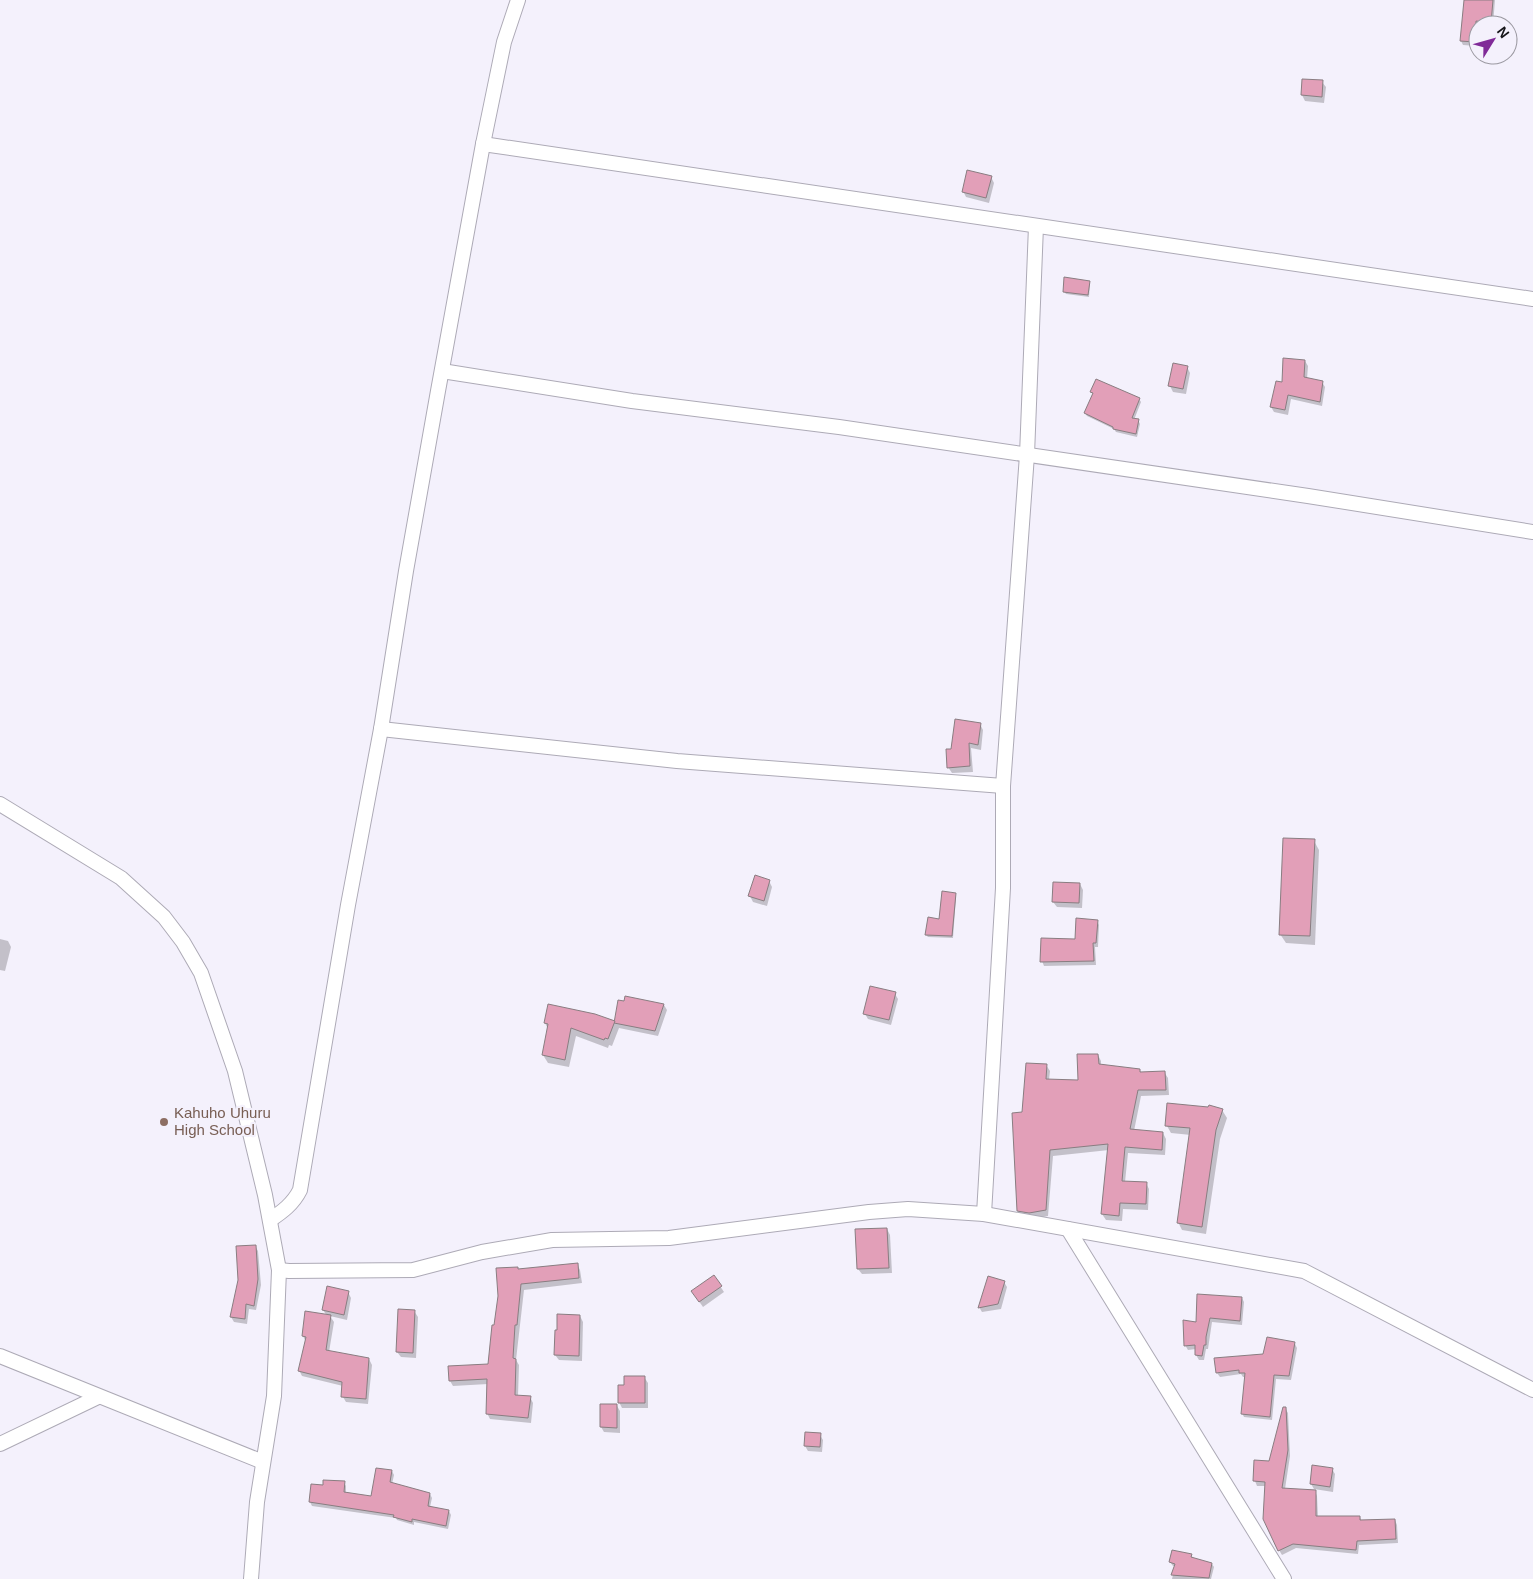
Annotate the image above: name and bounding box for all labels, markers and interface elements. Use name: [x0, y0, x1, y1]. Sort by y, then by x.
north arrow: [1468, 15, 1518, 65]
text: N: [1494, 23, 1513, 41]
place label: Kahuho Uhuru High School: [174, 1104, 271, 1138]
marker: Kahuho Uhuru High School: [158, 1116, 170, 1128]

